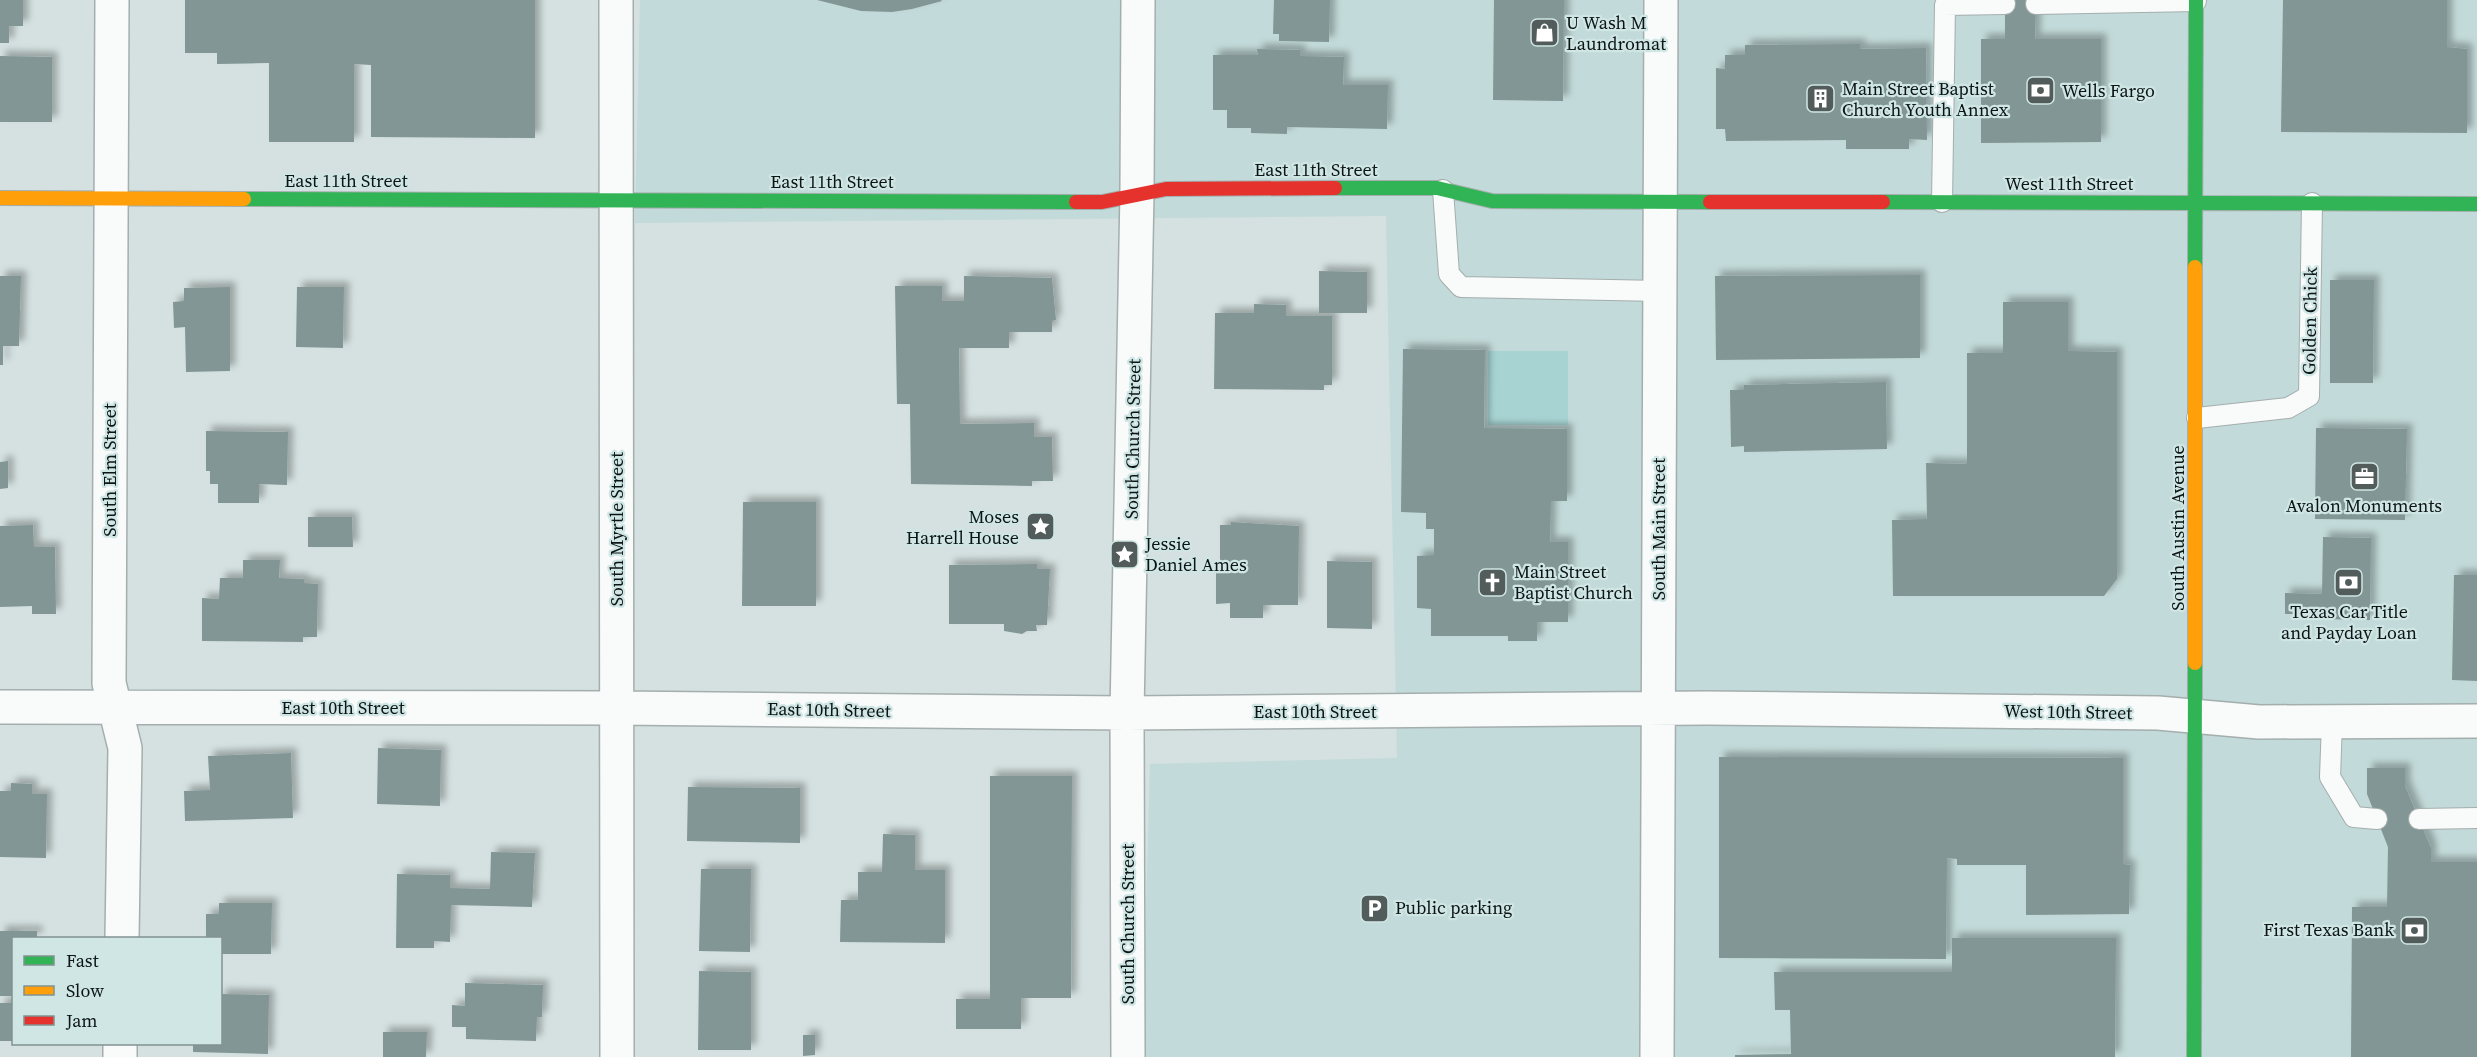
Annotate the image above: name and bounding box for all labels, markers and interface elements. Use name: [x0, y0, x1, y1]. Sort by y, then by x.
place label: U Wash M Laundromat: [1566, 10, 1666, 56]
shop icon: U Wash M Laundromat: [1529, 17, 1561, 49]
bank icon: Wells Fargo: [2025, 75, 2057, 107]
place label: Main Street Baptist Church Youth Annex: [1842, 76, 2009, 122]
place label: Wells Fargo: [2062, 78, 2155, 103]
building icon: Main Street Baptist Church Youth Annex: [1805, 83, 1837, 115]
street label: East 11th Street: [1254, 157, 1378, 182]
street label: East 11th Street: [284, 168, 408, 193]
street label: East 11th Street: [770, 169, 894, 194]
street label: West 11th Street: [2005, 171, 2133, 196]
street label: Golden Chick: [2296, 267, 2323, 375]
street label: South Church Street: [1119, 358, 1146, 519]
street label: South Elm Street: [97, 403, 122, 537]
street label: South Austin Avenue: [2165, 445, 2190, 611]
street label: South Myrtle Street: [604, 452, 629, 606]
street label: South Main Street: [1646, 458, 1671, 600]
office icon: Avalon Monuments: [2348, 461, 2380, 493]
place label: Avalon Monuments: [2286, 493, 2442, 518]
place label: Moses Harrell House: [906, 504, 1019, 550]
place icon: Moses Harrell House: [1024, 511, 1056, 543]
place label: Jessie Daniel Ames: [1144, 531, 1247, 577]
place icon: Jessie Daniel Ames: [1108, 538, 1140, 570]
place label: Main Street Baptist Church: [1514, 559, 1633, 605]
church icon: Main Street Baptist Church: [1477, 566, 1509, 598]
bank icon: Texas Car Title and Payday Loan: [2333, 567, 2365, 599]
place label: Texas Car Title and Payday Loan: [2281, 599, 2417, 645]
street label: East 10th Street: [281, 695, 405, 720]
street label: East 10th Street: [767, 696, 891, 723]
street label: West 10th Street: [2004, 698, 2133, 725]
street label: East 10th Street: [1253, 699, 1377, 724]
street label: South Church Street: [1115, 844, 1140, 1004]
parking icon: Public parking: [1358, 892, 1390, 924]
place label: Public parking: [1395, 895, 1512, 920]
bank icon: First Texas Bank: [2399, 914, 2431, 946]
place label: First Texas Bank: [2263, 917, 2394, 942]
legend: [12, 937, 222, 1045]
text: Fast: [66, 948, 99, 973]
text: Slow: [66, 978, 104, 1003]
text: Jam: [65, 1008, 98, 1033]

